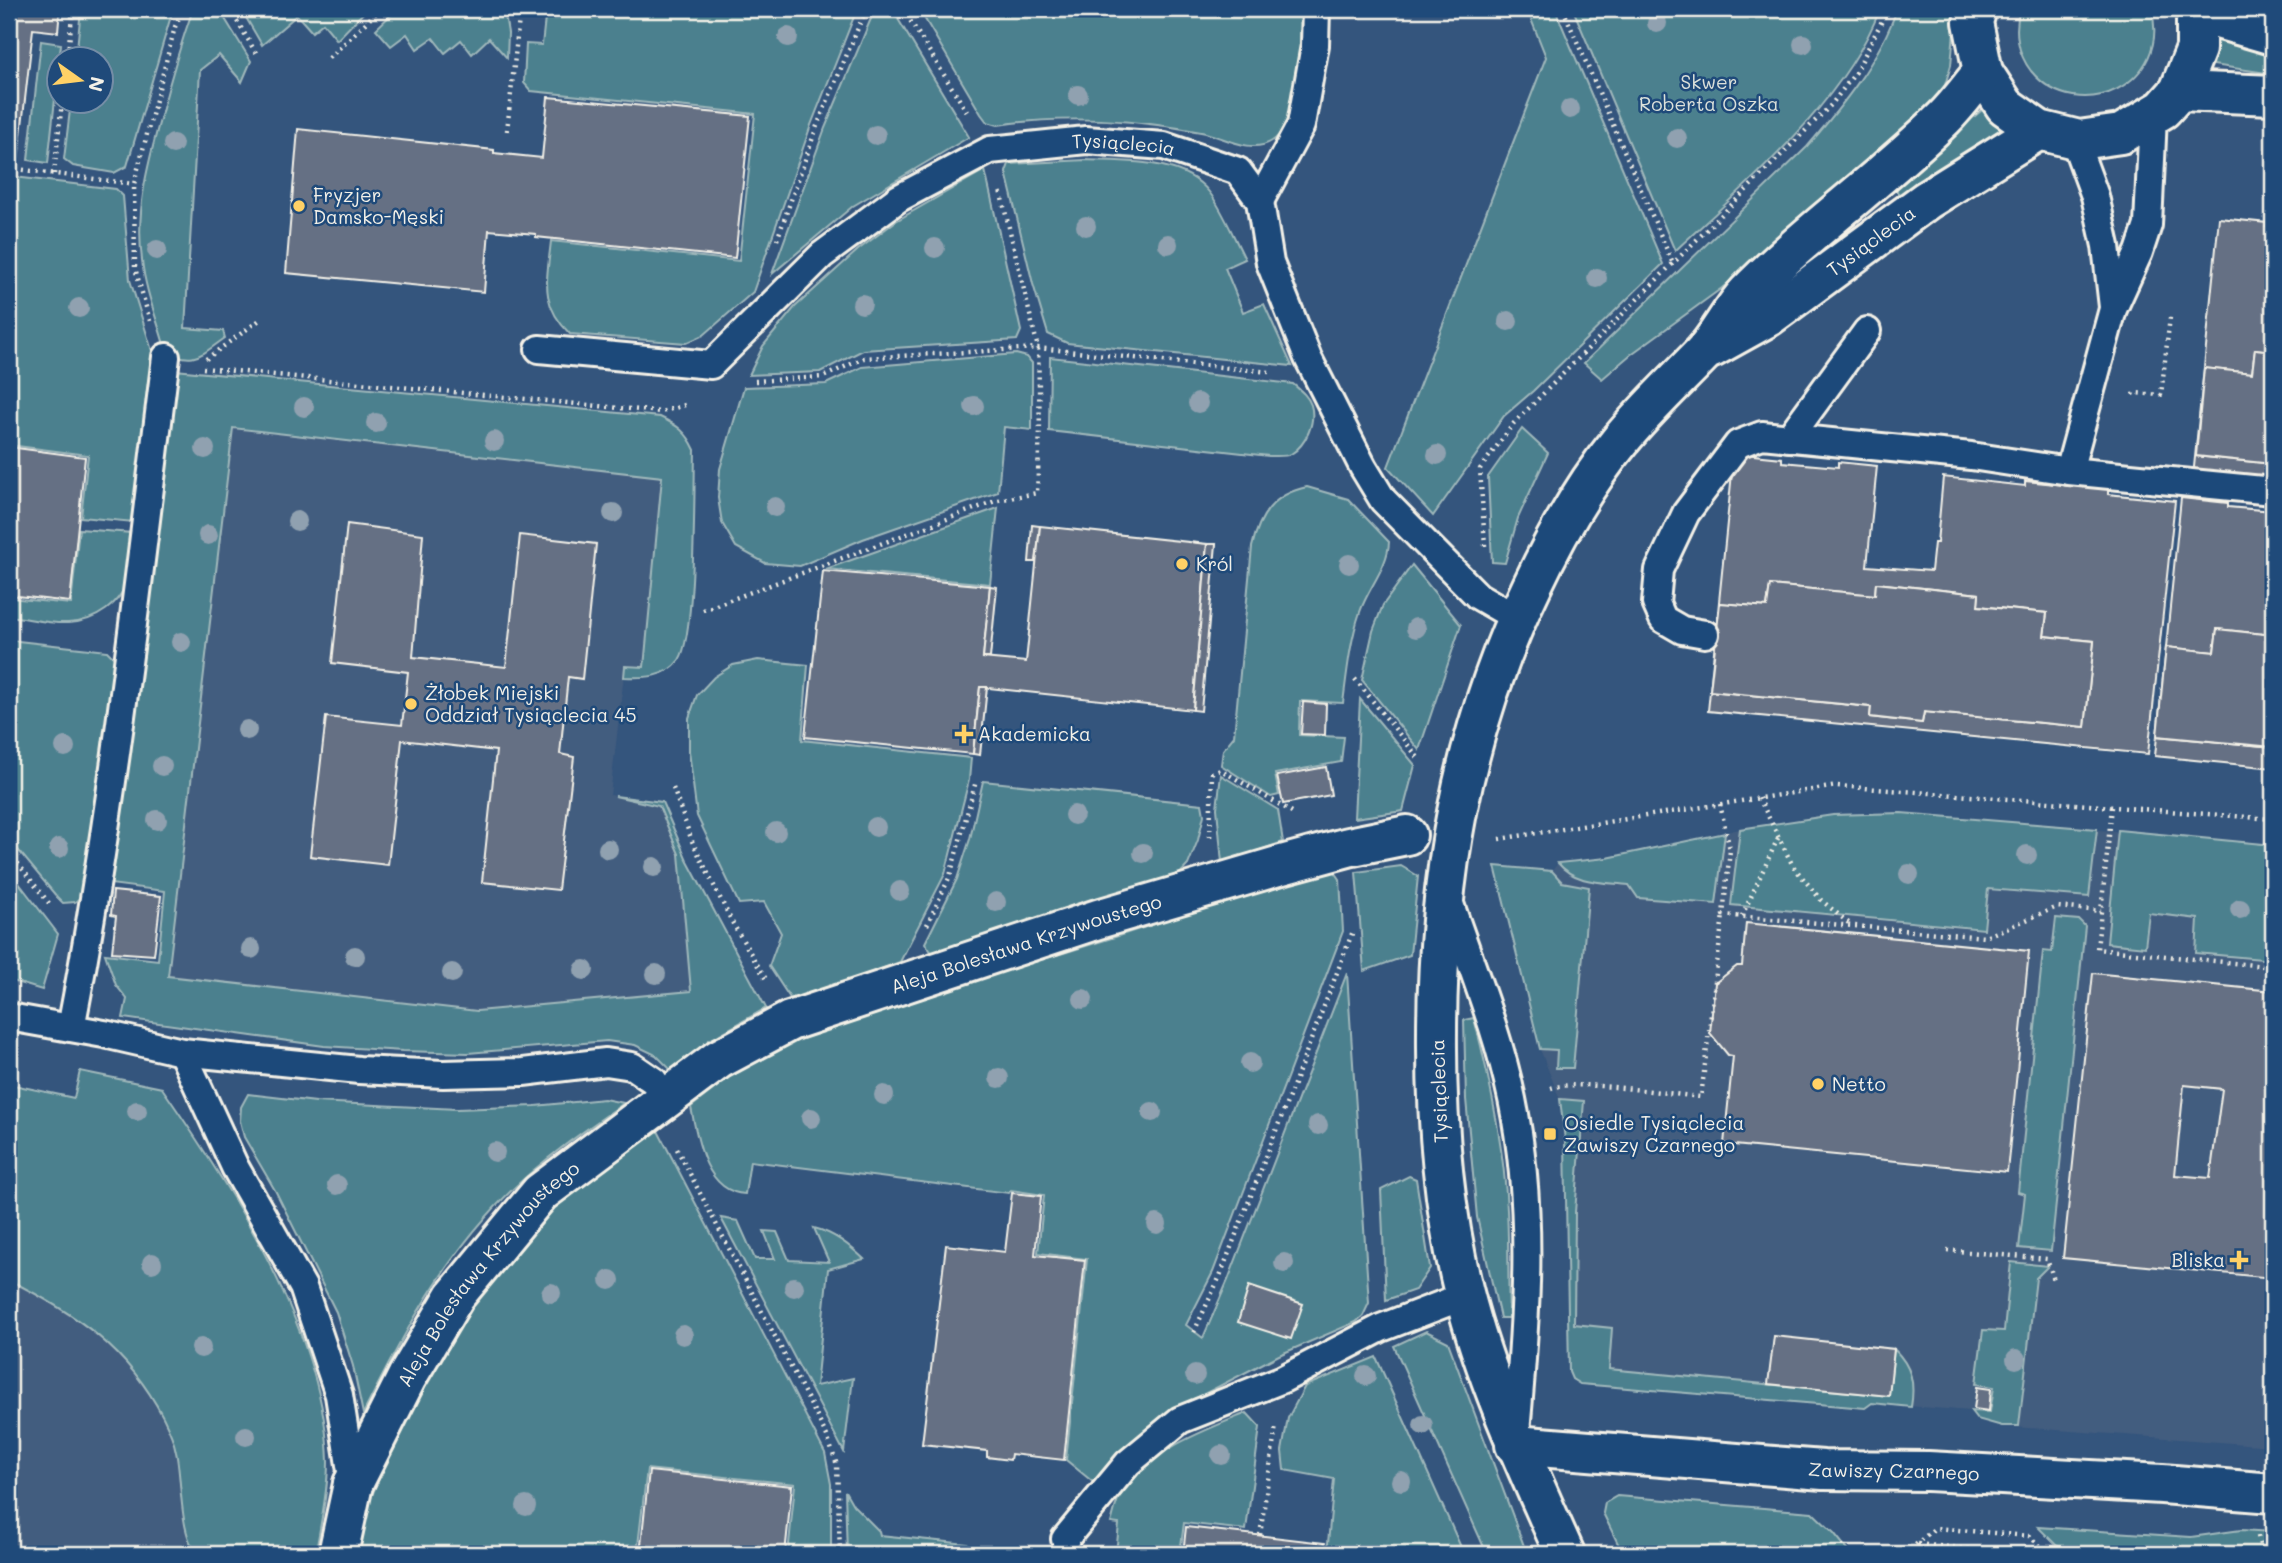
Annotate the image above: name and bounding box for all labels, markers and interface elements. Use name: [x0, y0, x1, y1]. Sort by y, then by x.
north arrow: [46, 46, 116, 116]
park label: Skwer Roberta Oszka: [1639, 69, 1779, 116]
text: N: [83, 74, 111, 94]
street label: Tysiąclecia: [1071, 127, 1179, 161]
place label: Fryzjer Damsko-Męski: [313, 182, 444, 229]
marker: Fryzjer Damsko-Męski: [291, 198, 307, 214]
street label: Tysiąclecia: [1821, 200, 1920, 282]
place label: Król: [1196, 551, 1233, 576]
marker: Król: [1174, 556, 1190, 572]
place label: Żłobek Miejski Oddział Tysiąclecia 45: [425, 680, 637, 727]
marker: Żłobek Miejski Oddział Tysiąclecia 45: [403, 696, 419, 712]
place label: Akademicka: [978, 721, 1091, 746]
marker: Akademicka: [956, 726, 972, 742]
street label: Aleja Bolesława Krzywoustego: [887, 888, 1164, 999]
street label: Tysiąclecia: [1424, 1039, 1453, 1143]
place label: Netto: [1832, 1071, 1886, 1096]
marker: Netto: [1810, 1076, 1826, 1092]
place label: Osiedle Tysiąclecia Zawiszy Czarnego: [1564, 1110, 1744, 1157]
marker: Osiedle Tysiąclecia Zawiszy Czarnego: [1542, 1126, 1558, 1142]
street label: Aleja Bolesława Krzywoustego: [391, 1155, 584, 1391]
place label: Bliska: [2171, 1247, 2225, 1272]
marker: Bliska: [2231, 1252, 2247, 1268]
street label: Zawiszy Czarnego: [1807, 1456, 1980, 1486]

